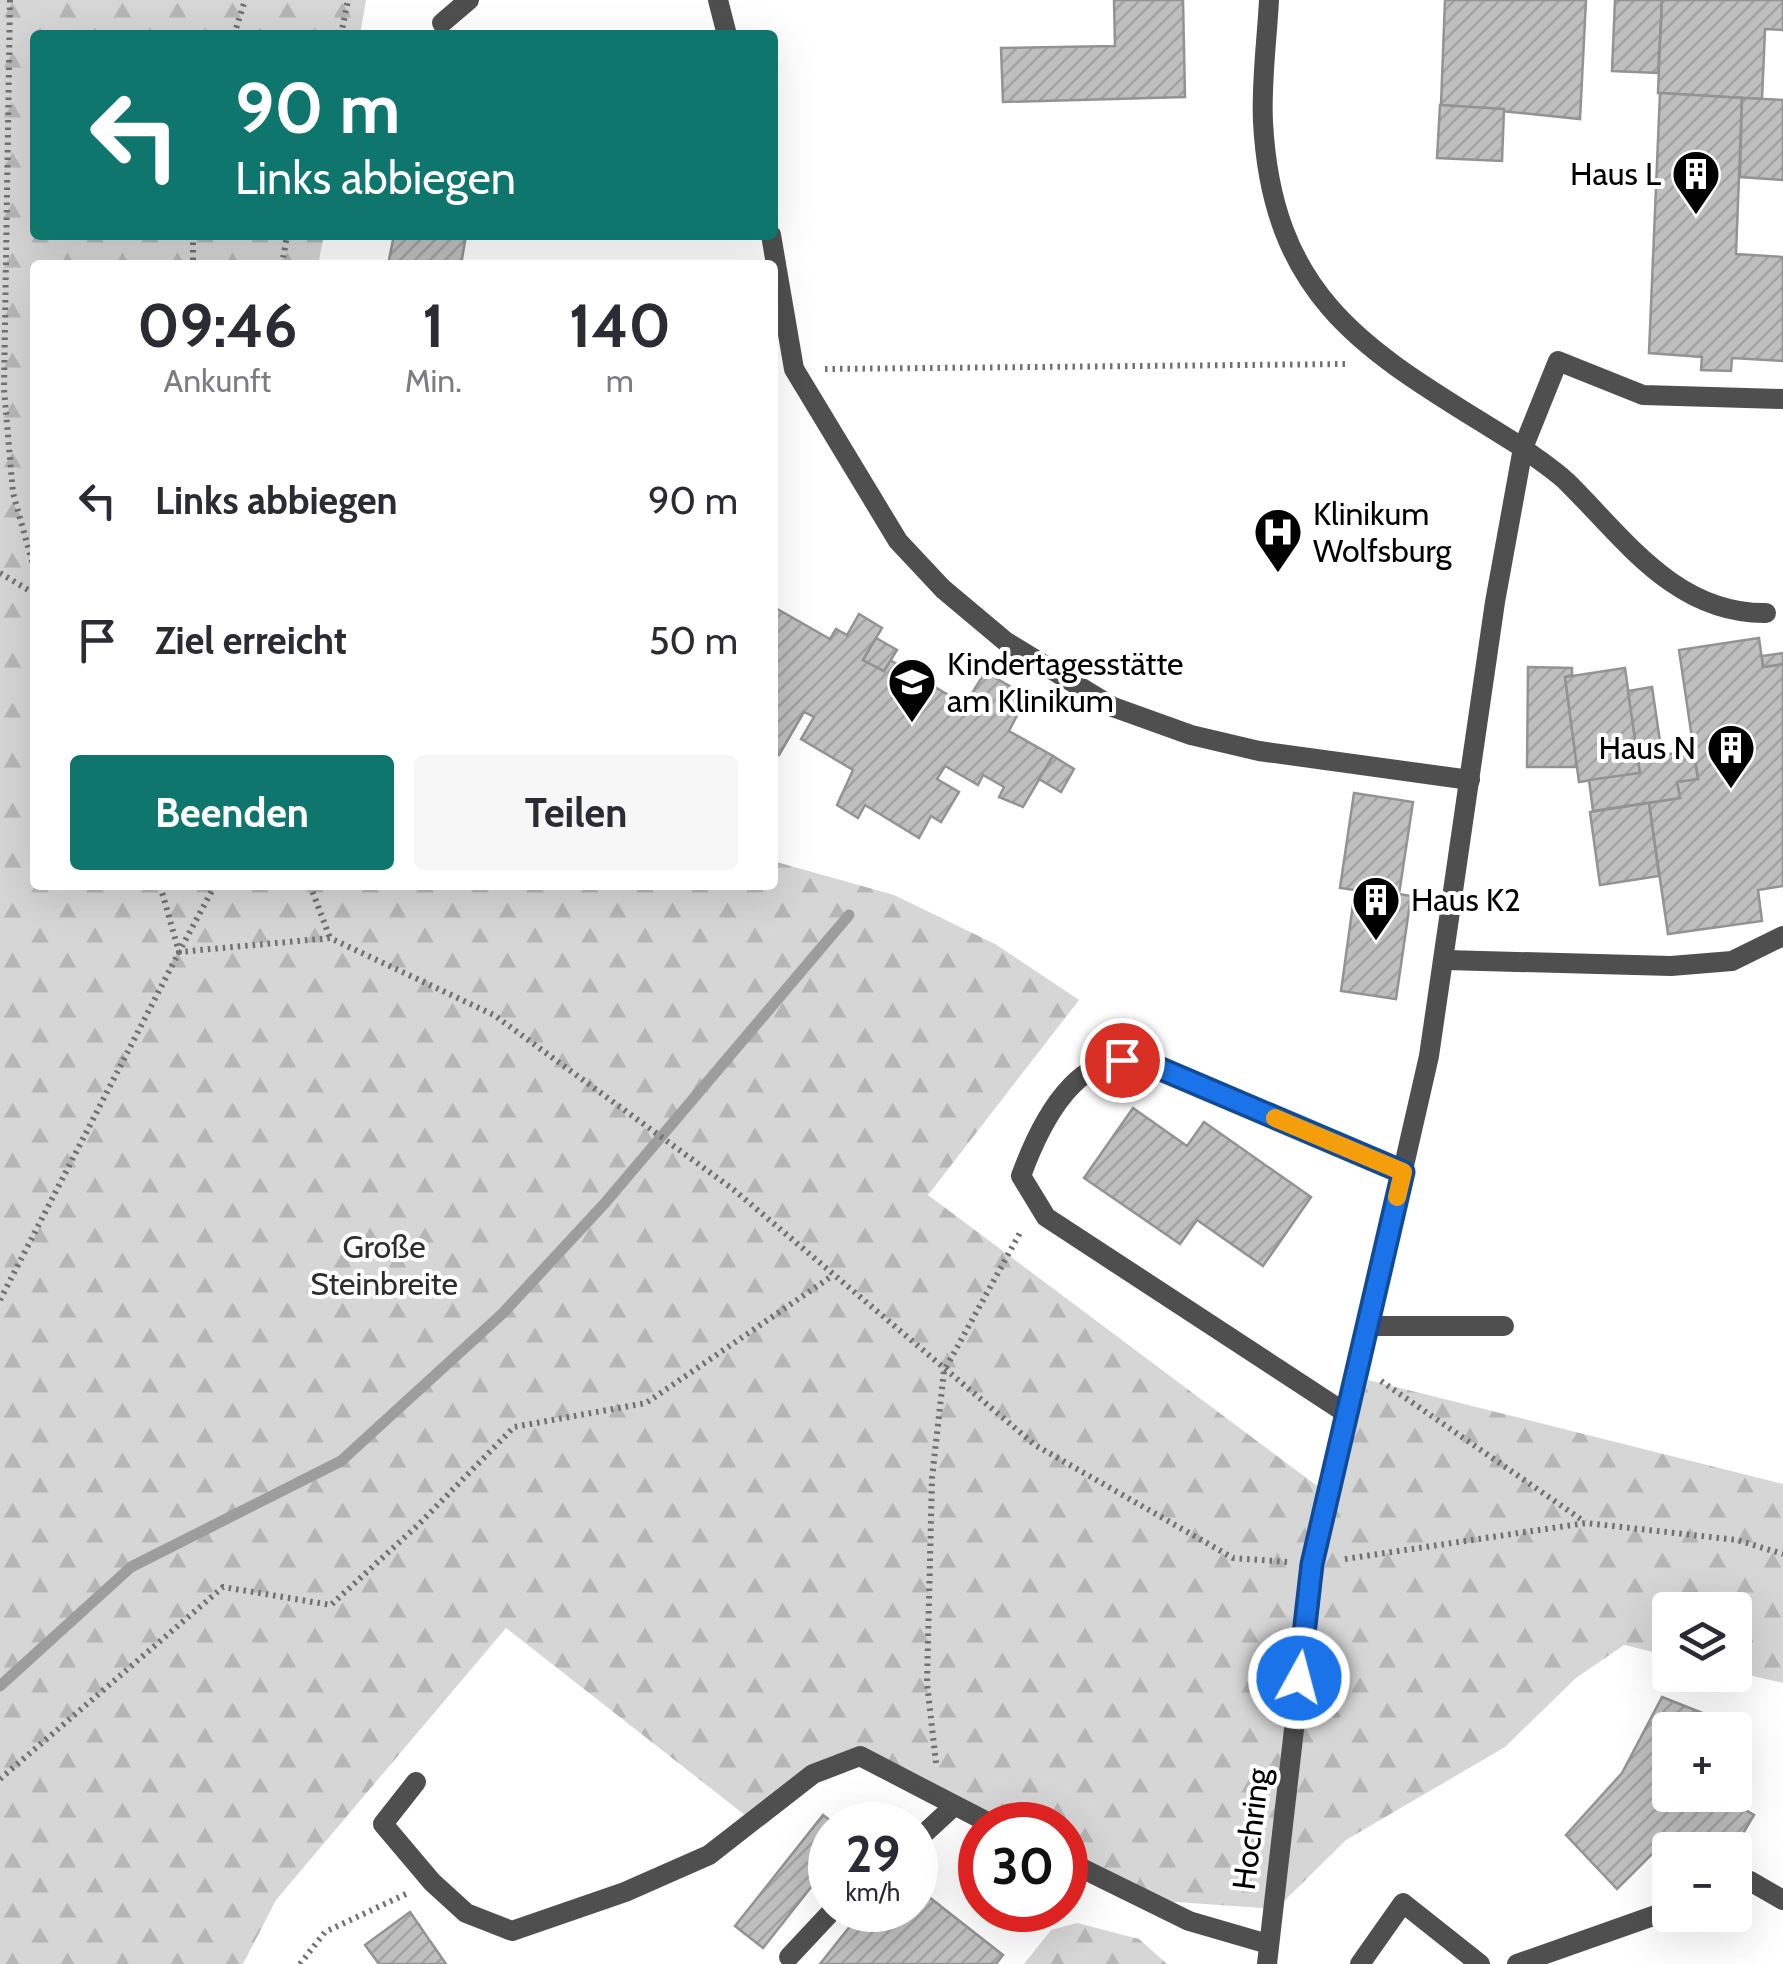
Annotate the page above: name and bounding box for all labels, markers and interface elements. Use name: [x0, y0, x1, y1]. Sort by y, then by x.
text: 90 m: [235, 65, 400, 151]
icon: left: [70, 70, 200, 200]
building icon: Haus L: [1670, 148, 1722, 216]
text: Links abbiegen: [235, 151, 516, 205]
place label: Haus L: [1570, 154, 1661, 193]
text: 09:46: [137, 289, 298, 362]
text: 1: [422, 289, 444, 362]
text: 140: [569, 289, 671, 362]
text: Ankunft: [163, 361, 271, 400]
text: Min.: [405, 361, 462, 400]
text: m: [606, 361, 634, 400]
icon: left: [70, 473, 125, 528]
text: Links abbiegen: [155, 477, 398, 524]
text: 90 m: [648, 477, 738, 524]
place label: Klinikum Wolfsburg: [1313, 494, 1452, 570]
hospital icon: Klinikum Wolfsburg: [1252, 506, 1304, 574]
icon: arrive: [70, 613, 125, 668]
text: Ziel erreicht: [155, 617, 347, 664]
text: 50 m: [649, 617, 738, 664]
place label: Kindertagesstätte am Klinikum: [947, 644, 1183, 720]
school or university icon: Kindertagesstätte am Klinikum: [886, 656, 938, 724]
building icon: Haus N: [1705, 722, 1757, 790]
place label: Haus N: [1599, 728, 1696, 767]
button: Beenden: [70, 755, 394, 870]
button: Teilen: [414, 755, 738, 870]
building icon: Haus K2: [1350, 874, 1402, 942]
place label: Haus K2: [1411, 880, 1521, 919]
pin: [1080, 1018, 1165, 1103]
icon: arrive: [1095, 1033, 1150, 1088]
park label: Große Steinbreite: [310, 1227, 458, 1303]
map controls: [1652, 1592, 1752, 1932]
button: layers: [1652, 1592, 1752, 1692]
position arrow: [1247, 1626, 1351, 1730]
button: +: [1652, 1712, 1752, 1812]
street label: Hochring: [1224, 1765, 1277, 1892]
speed limit sign: 30: [958, 1802, 1088, 1932]
text: 29: [846, 1824, 900, 1885]
button: −: [1652, 1832, 1752, 1932]
text: km/h: [846, 1877, 900, 1907]

